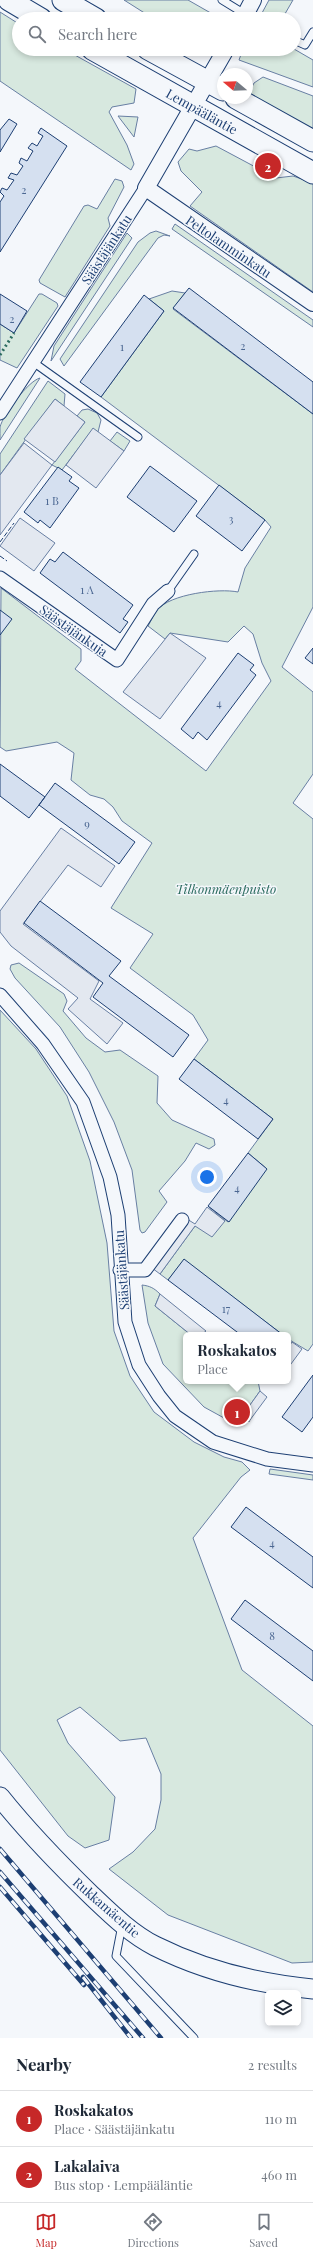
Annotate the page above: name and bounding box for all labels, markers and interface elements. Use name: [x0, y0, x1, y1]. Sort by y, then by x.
search box: [12, 12, 301, 56]
icon: search: [26, 23, 48, 45]
text: Search here: [58, 24, 137, 44]
north arrow: [217, 68, 253, 104]
street label: Lempääläntie: [163, 84, 241, 138]
pin: 2: [255, 151, 281, 181]
house number: 2: [21, 182, 27, 197]
street label: Säästäjänkatu: [77, 210, 135, 287]
street label: Peltolamminkatu: [183, 211, 276, 281]
house number: 2: [9, 311, 15, 326]
house number: 2: [240, 338, 246, 353]
house number: 1: [120, 339, 124, 354]
house number: 1 B: [45, 493, 59, 508]
house number: 3: [229, 511, 234, 526]
house number: 1 A: [80, 582, 94, 597]
street label: Säästäjänkuja: [37, 600, 112, 660]
house number: 4: [216, 695, 222, 710]
house number: 9: [84, 816, 90, 831]
park label: Tilkonmäenpuisto: [176, 880, 276, 897]
house number: 4: [223, 1092, 229, 1107]
your location: [197, 1167, 217, 1187]
house number: 4: [234, 1180, 240, 1195]
street label: Säästäjänkatu: [110, 1229, 132, 1311]
house number: 17: [222, 1301, 231, 1316]
popup: [183, 1332, 291, 1384]
text: Roskakatos: [197, 1340, 277, 1360]
text: Place: [197, 1360, 228, 1377]
pin: 1: [224, 1397, 250, 1427]
house number: 4: [269, 1535, 275, 1550]
house number: 8: [269, 1628, 275, 1643]
street label: Rukkamäentie: [70, 1873, 144, 1941]
map controls: [265, 1990, 301, 2026]
button: layers: [265, 1990, 301, 2026]
text: Nearby: [16, 2053, 71, 2075]
text: 2 results: [248, 2056, 297, 2073]
text: Roskakatos: [54, 2100, 133, 2120]
text: 1: [27, 2110, 31, 2127]
text: 110 m: [265, 2110, 297, 2127]
text: Place · Säästäjänkatu: [54, 2120, 175, 2137]
text: Lakalaiva: [54, 2156, 120, 2176]
text: 2: [26, 2166, 32, 2183]
text: 460 m: [261, 2166, 297, 2183]
text: Bus stop · Lempääläntie: [54, 2176, 193, 2193]
tab: Map: [35, 2211, 57, 2250]
tab: Directions: [127, 2211, 179, 2250]
tab: Saved: [249, 2211, 278, 2250]

